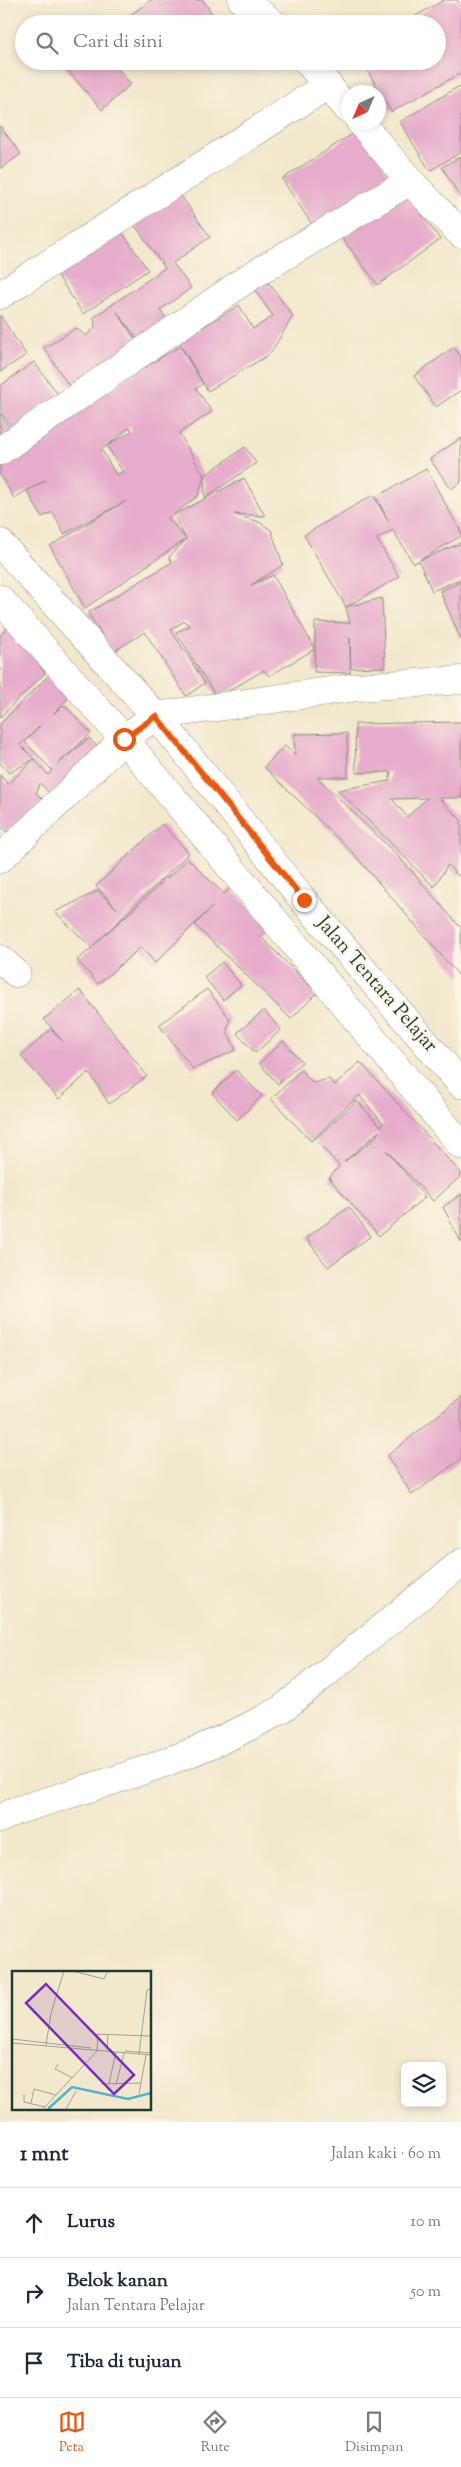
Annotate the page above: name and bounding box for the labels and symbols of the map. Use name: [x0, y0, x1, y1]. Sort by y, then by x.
north arrow: [341, 85, 386, 130]
route start: [113, 728, 136, 751]
route end: [293, 889, 316, 912]
street label: Jalan Tentara Pelajar: [308, 910, 444, 1060]
inset map: [12, 1971, 151, 2110]

